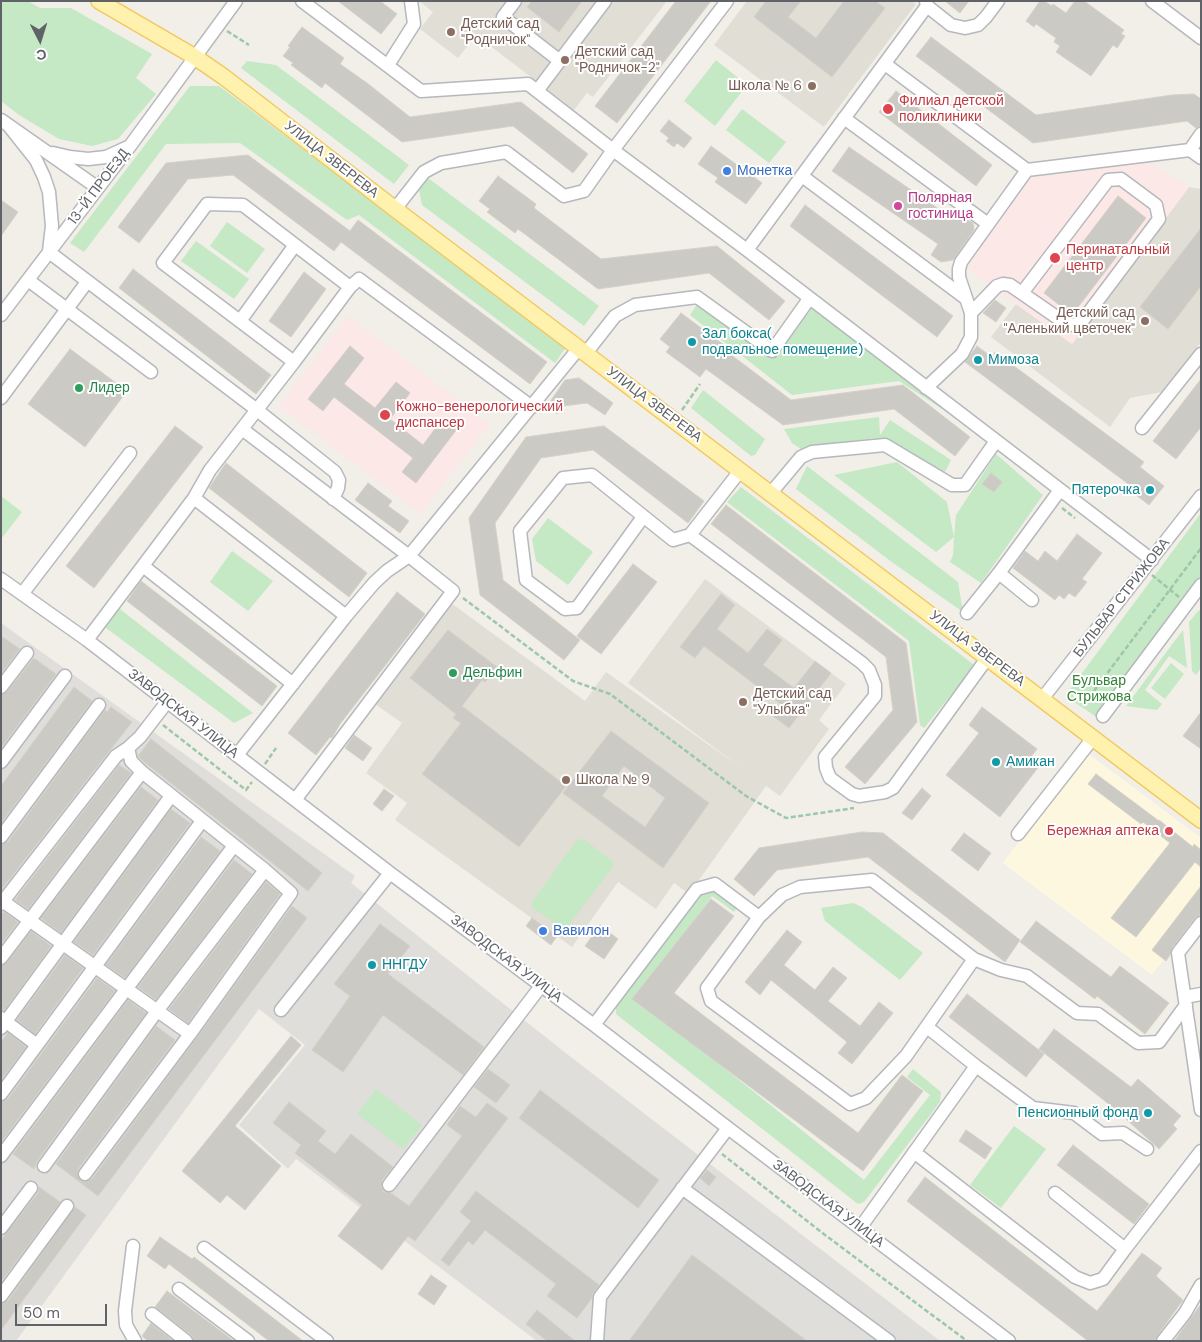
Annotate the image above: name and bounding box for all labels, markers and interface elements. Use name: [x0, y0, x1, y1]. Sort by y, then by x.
north arrow: [15, 15, 65, 65]
place label: Детский сад "Родничок": [461, 16, 540, 48]
marker: Детский сад "Родничок": [445, 26, 457, 38]
place label: Детский сад "Родничок-2": [575, 44, 660, 76]
text: С: [35, 46, 47, 64]
marker: Детский сад "Родничок-2": [559, 54, 571, 66]
place label: Школа № 6: [728, 78, 802, 94]
marker: Школа № 6: [806, 80, 818, 92]
place label: Филиал детской поликлиники: [899, 93, 1004, 125]
marker: Филиал детской поликлиники: [881, 102, 895, 116]
street label: УЛИЦА ЗВЕРЕВА: [280, 118, 382, 202]
street label: 13-Й ПРОЕЗД: [65, 146, 133, 228]
place label: Монетка: [737, 163, 792, 179]
marker: Монетка: [721, 165, 733, 177]
place label: Полярная гостиница: [908, 190, 973, 222]
marker: Полярная гостиница: [892, 200, 904, 212]
place label: Перинатальный центр: [1066, 242, 1170, 274]
marker: Перинатальный центр: [1048, 251, 1062, 265]
place label: Детский сад "Аленький цветочек": [1003, 305, 1135, 338]
marker: Детский сад "Аленький цветочек": [1139, 315, 1151, 327]
place label: Зал бокса( подвальное помещение): [702, 326, 863, 358]
marker: Зал бокса( подвальное помещение): [686, 336, 698, 348]
place label: Мимоза: [988, 352, 1039, 368]
marker: Мимоза: [972, 354, 984, 366]
street label: УЛИЦА ЗВЕРЕВА: [603, 364, 705, 446]
place label: Лидер: [89, 380, 130, 396]
marker: Лидер: [73, 382, 85, 394]
place label: Кожно-венерологический диспансер: [396, 399, 563, 432]
marker: Кожно-венерологический диспансер: [378, 408, 392, 422]
place label: Пятерочка: [1072, 482, 1140, 498]
marker: Пятерочка: [1144, 484, 1156, 496]
street label: БУЛЬВАР СТРИЖОВА: [1070, 535, 1174, 661]
street label: УЛИЦА ЗВЕРЕВА: [926, 608, 1028, 690]
place label: Дельфин: [463, 665, 522, 681]
street label: ЗАВОДСКАЯ УЛИЦА: [124, 666, 242, 762]
marker: Дельфин: [447, 667, 459, 679]
park label: Бульвар Стрижова: [1067, 673, 1131, 706]
place label: Детский сад "Улыбка": [753, 686, 832, 719]
marker: Детский сад "Улыбка": [737, 696, 749, 708]
place label: Амикан: [1006, 754, 1055, 770]
marker: Амикан: [990, 756, 1002, 768]
place label: Школа № 9: [576, 772, 650, 788]
marker: Школа № 9: [560, 774, 572, 786]
place label: Бережная аптека: [1047, 823, 1159, 839]
marker: Бережная аптека: [1163, 825, 1175, 837]
street label: ЗАВОДСКАЯ УЛИЦА: [447, 912, 565, 1006]
place label: Вавилон: [553, 923, 609, 939]
marker: Вавилон: [537, 925, 549, 937]
place label: ННГДУ: [382, 957, 427, 973]
marker: ННГДУ: [366, 959, 378, 971]
place label: Пенсионный фонд: [1018, 1105, 1138, 1121]
marker: Пенсионный фонд: [1142, 1107, 1154, 1119]
street label: ЗАВОДСКАЯ УЛИЦА: [769, 1157, 887, 1251]
scale bar: [18, 1294, 110, 1326]
text: 50 m: [23, 1303, 60, 1323]

